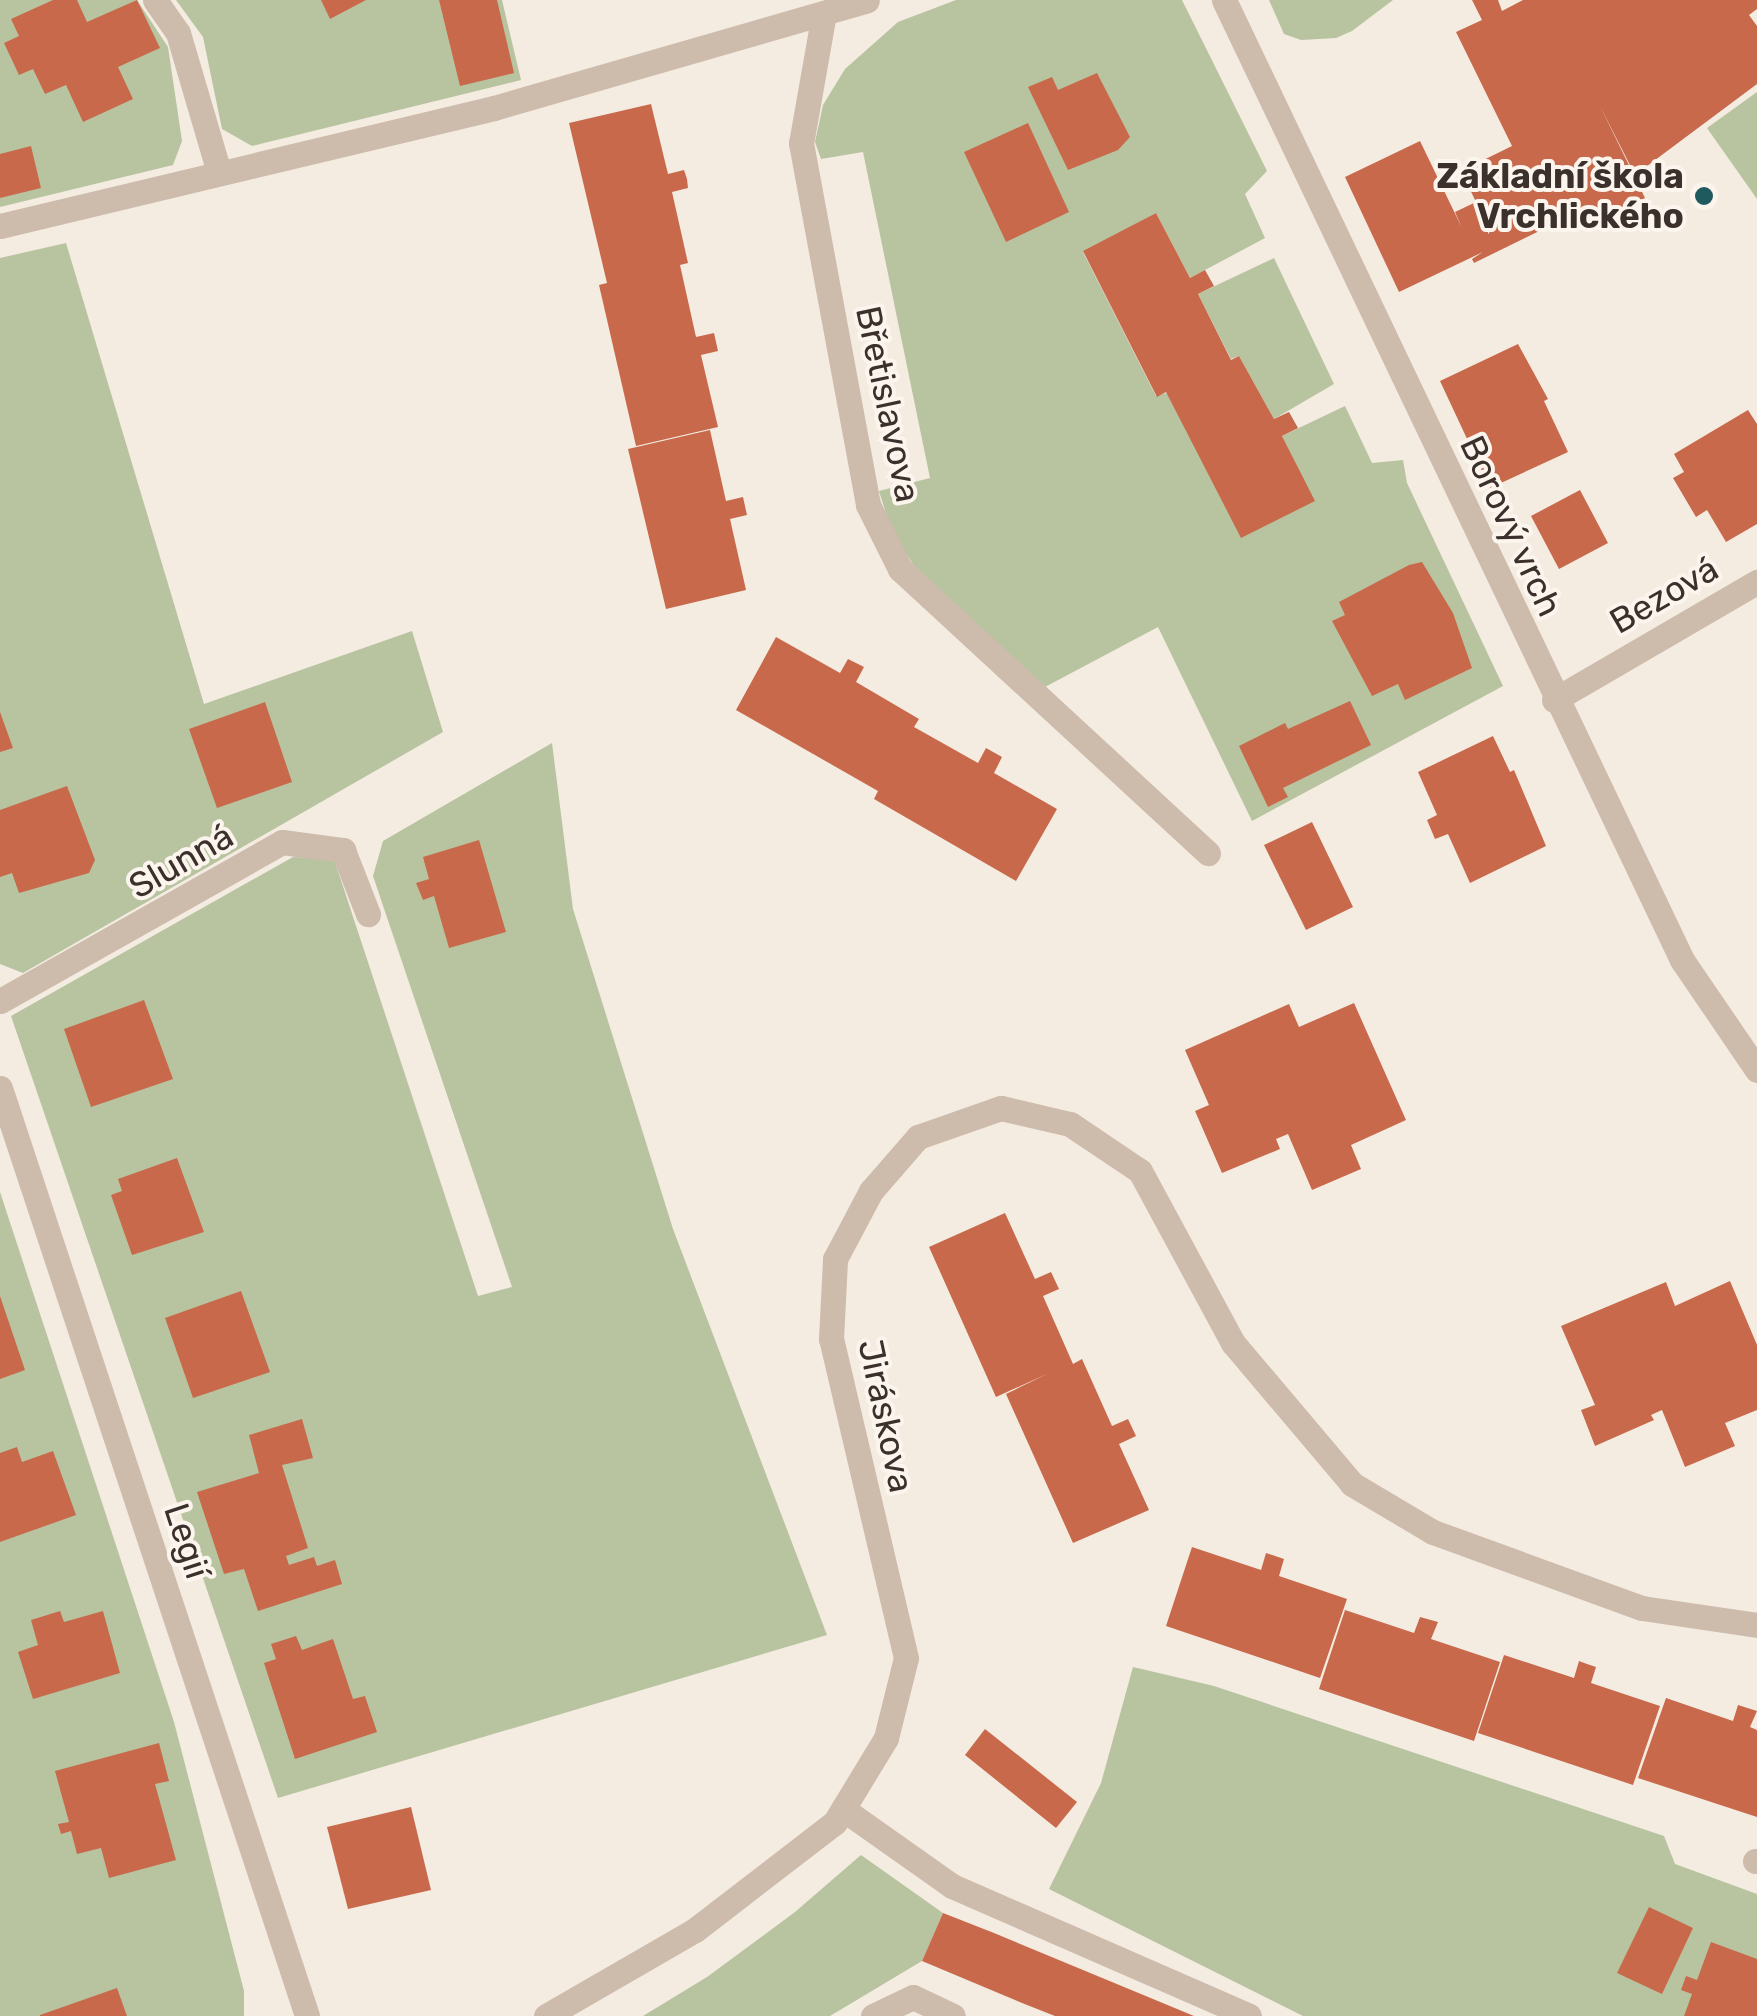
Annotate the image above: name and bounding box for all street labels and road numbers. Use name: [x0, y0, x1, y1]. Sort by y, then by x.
street label: Břetislavova: [847, 302, 929, 506]
street label: Borový vrch: [1451, 428, 1571, 624]
street label: Bezová: [1602, 547, 1726, 643]
street label: Slunná: [122, 815, 240, 907]
street label: Jiráskova: [849, 1336, 923, 1496]
street label: Legií: [155, 1498, 219, 1584]

